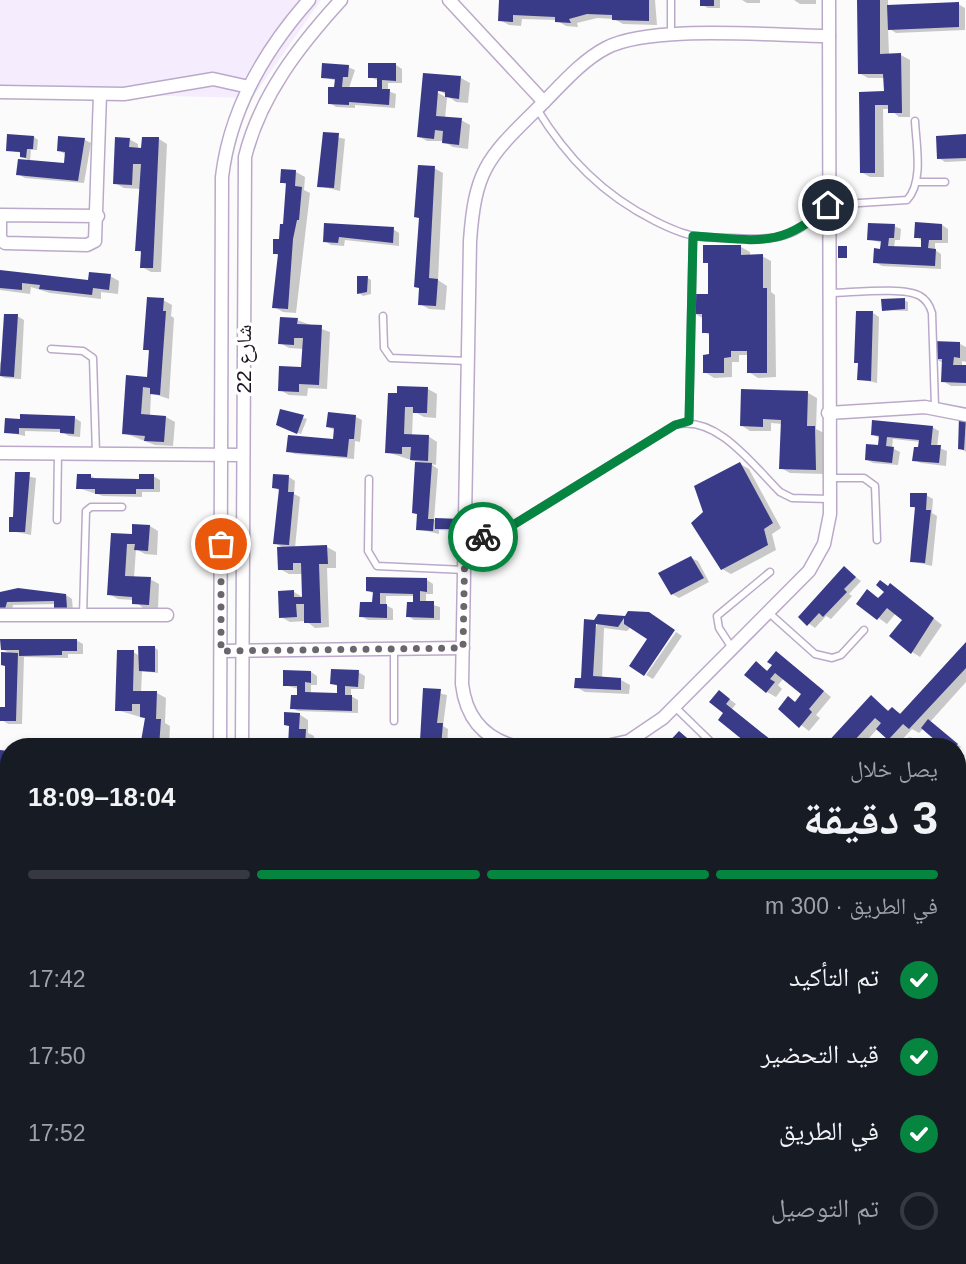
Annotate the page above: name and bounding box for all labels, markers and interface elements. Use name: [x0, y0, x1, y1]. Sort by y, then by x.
pin: [798, 175, 858, 235]
icon: home: [809, 186, 847, 224]
street label: شارع 22: [232, 324, 257, 394]
courier: [448, 502, 518, 572]
pin: [191, 514, 251, 574]
icon: bike: [464, 518, 502, 556]
icon: bag: [202, 525, 240, 563]
text: يصل خلال: [850, 756, 938, 782]
text: 18:04–18:09: [28, 782, 175, 812]
text: 3 دقيقة: [803, 792, 938, 844]
text: في الطريق · 300 m: [765, 893, 938, 919]
icon: check: [900, 961, 938, 999]
text: تم التأكيد: [789, 962, 879, 992]
text: 17:42: [28, 966, 86, 992]
icon: check: [900, 1038, 938, 1076]
text: قيد التحضير: [761, 1039, 879, 1069]
text: 17:50: [28, 1043, 86, 1069]
icon: check: [900, 1115, 938, 1153]
text: في الطريق: [779, 1116, 879, 1146]
text: 17:52: [28, 1120, 86, 1146]
text: تم التوصيل: [771, 1193, 879, 1223]

